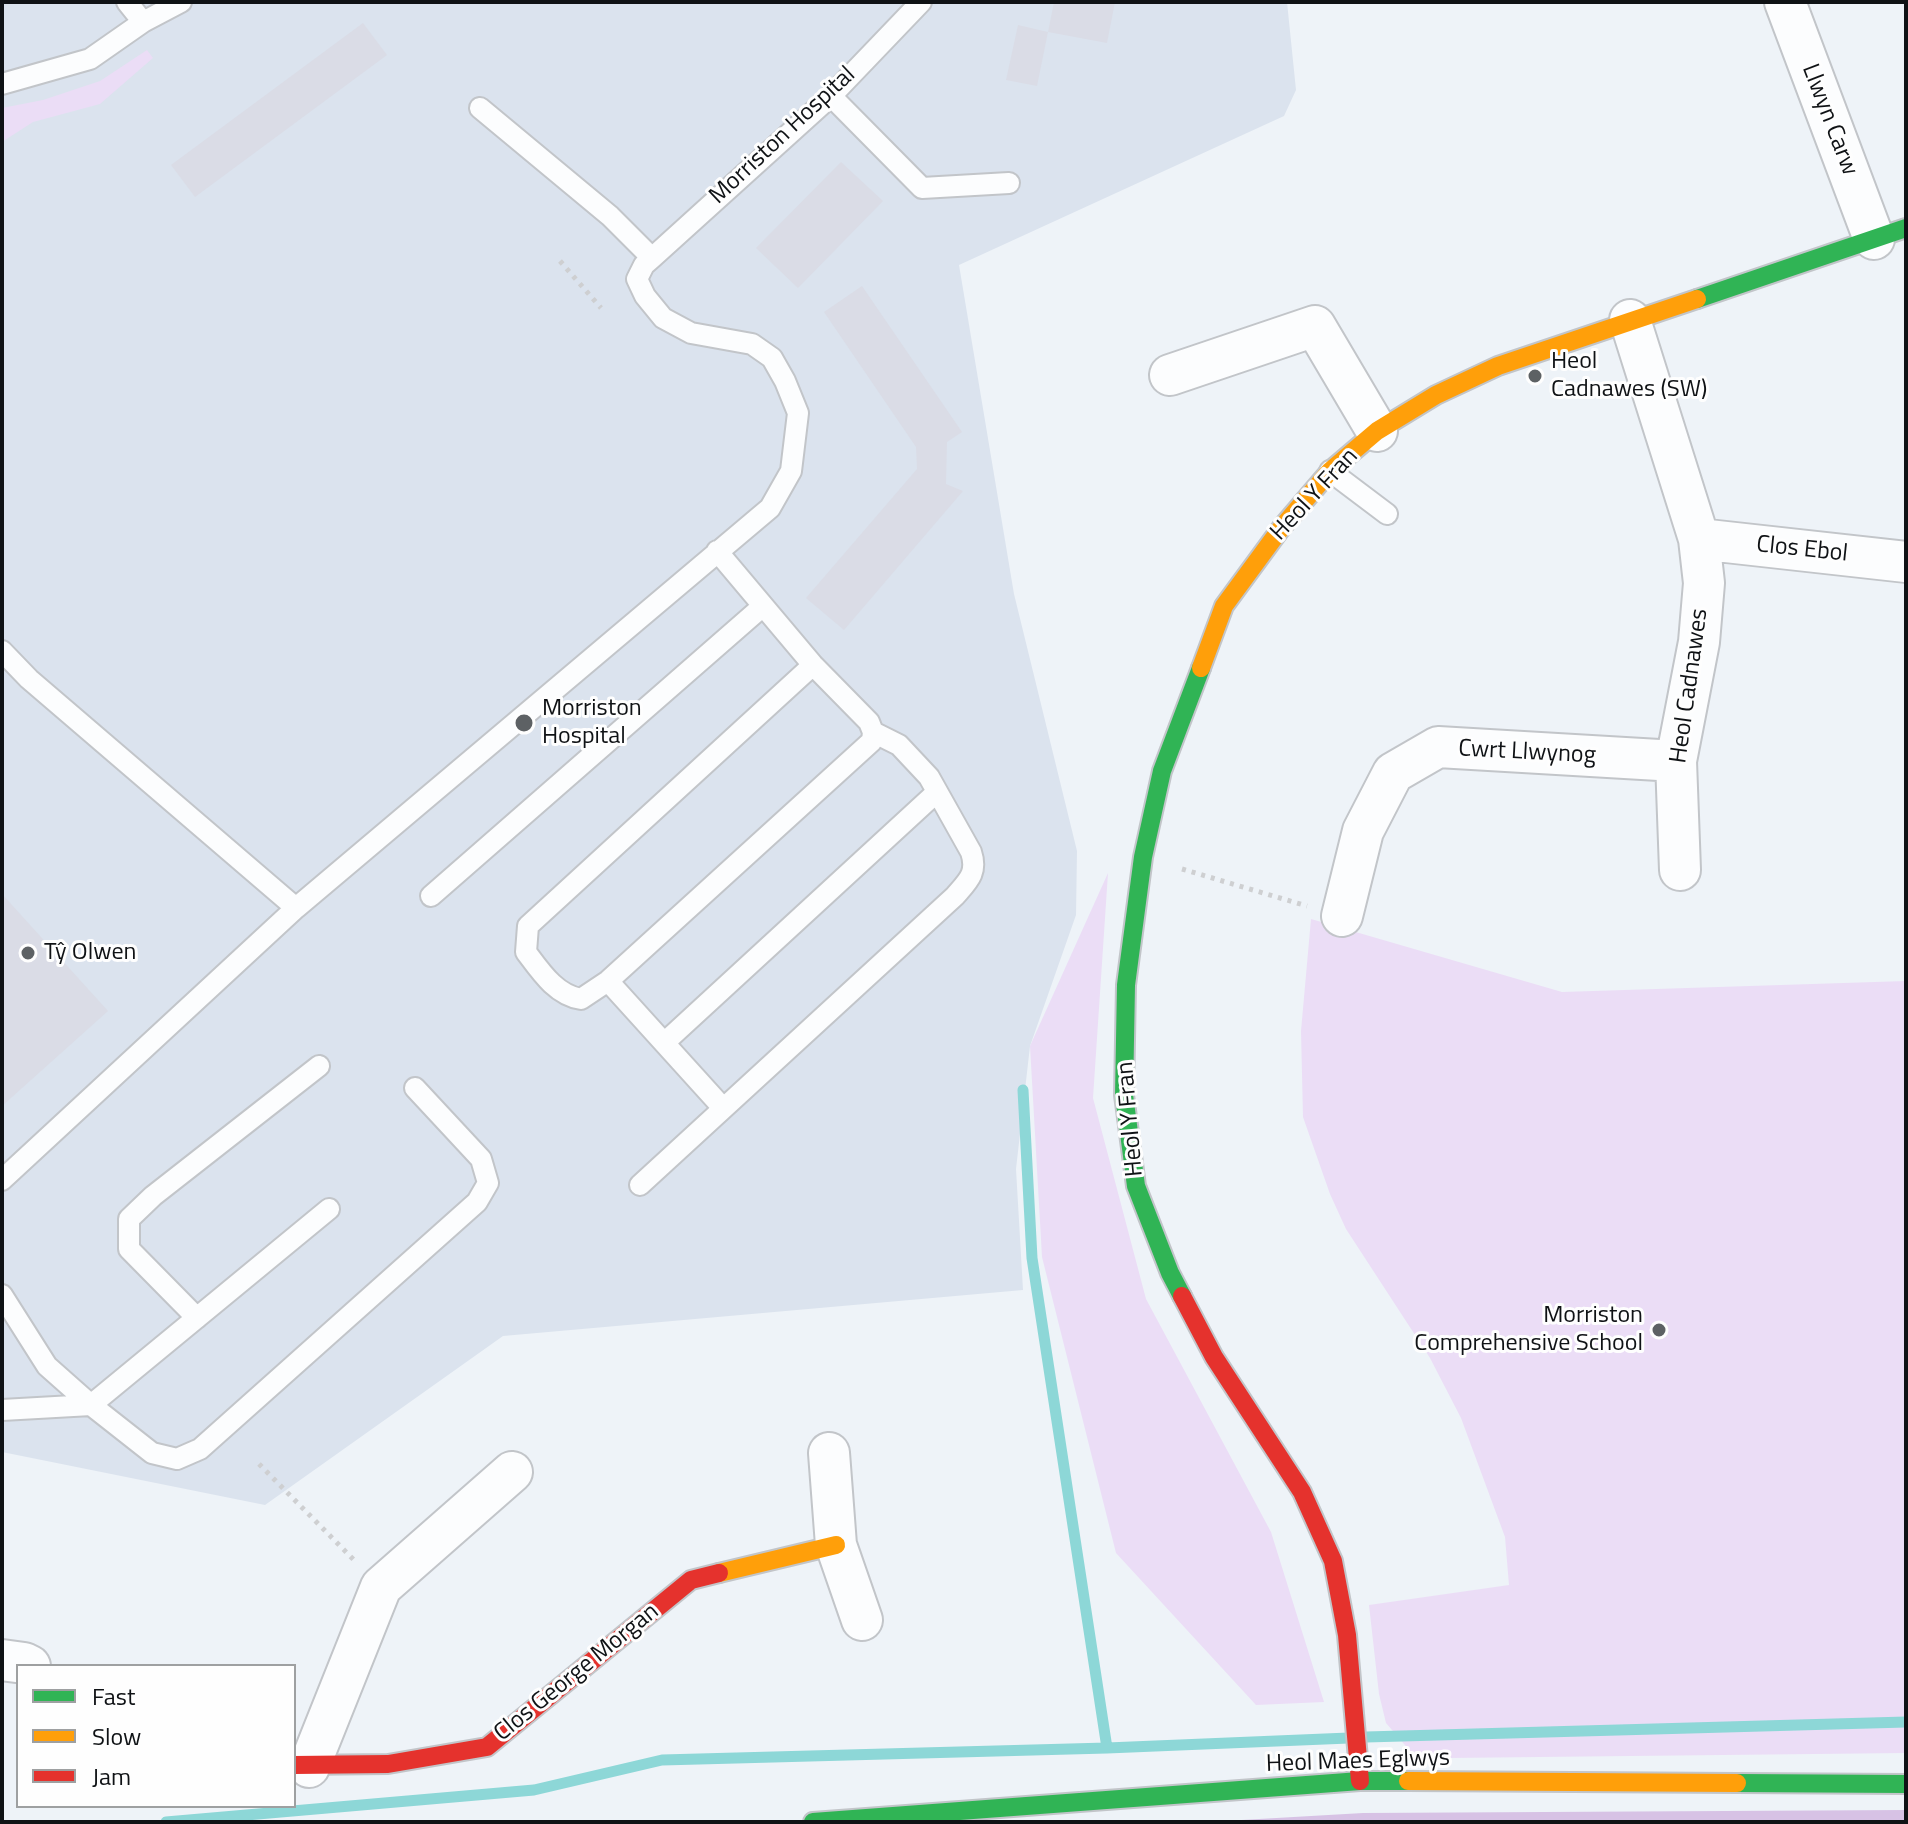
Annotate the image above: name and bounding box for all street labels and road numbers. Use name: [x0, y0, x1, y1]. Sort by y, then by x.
street label: Llwyn Carw: [1795, 60, 1863, 180]
street label: Morriston Hospital: [704, 61, 862, 211]
street label: Heol Y Fran: [1265, 443, 1365, 547]
street label: Clos Ebol: [1755, 531, 1849, 569]
street label: Heol Cadnawes: [1665, 607, 1715, 765]
street label: Cwrt Llwynog: [1457, 735, 1597, 771]
street label: Heol Y Fran: [1112, 1060, 1150, 1178]
street label: Clos George Morgan: [489, 1598, 665, 1748]
street label: Heol Maes Eglwys: [1265, 1744, 1451, 1780]

